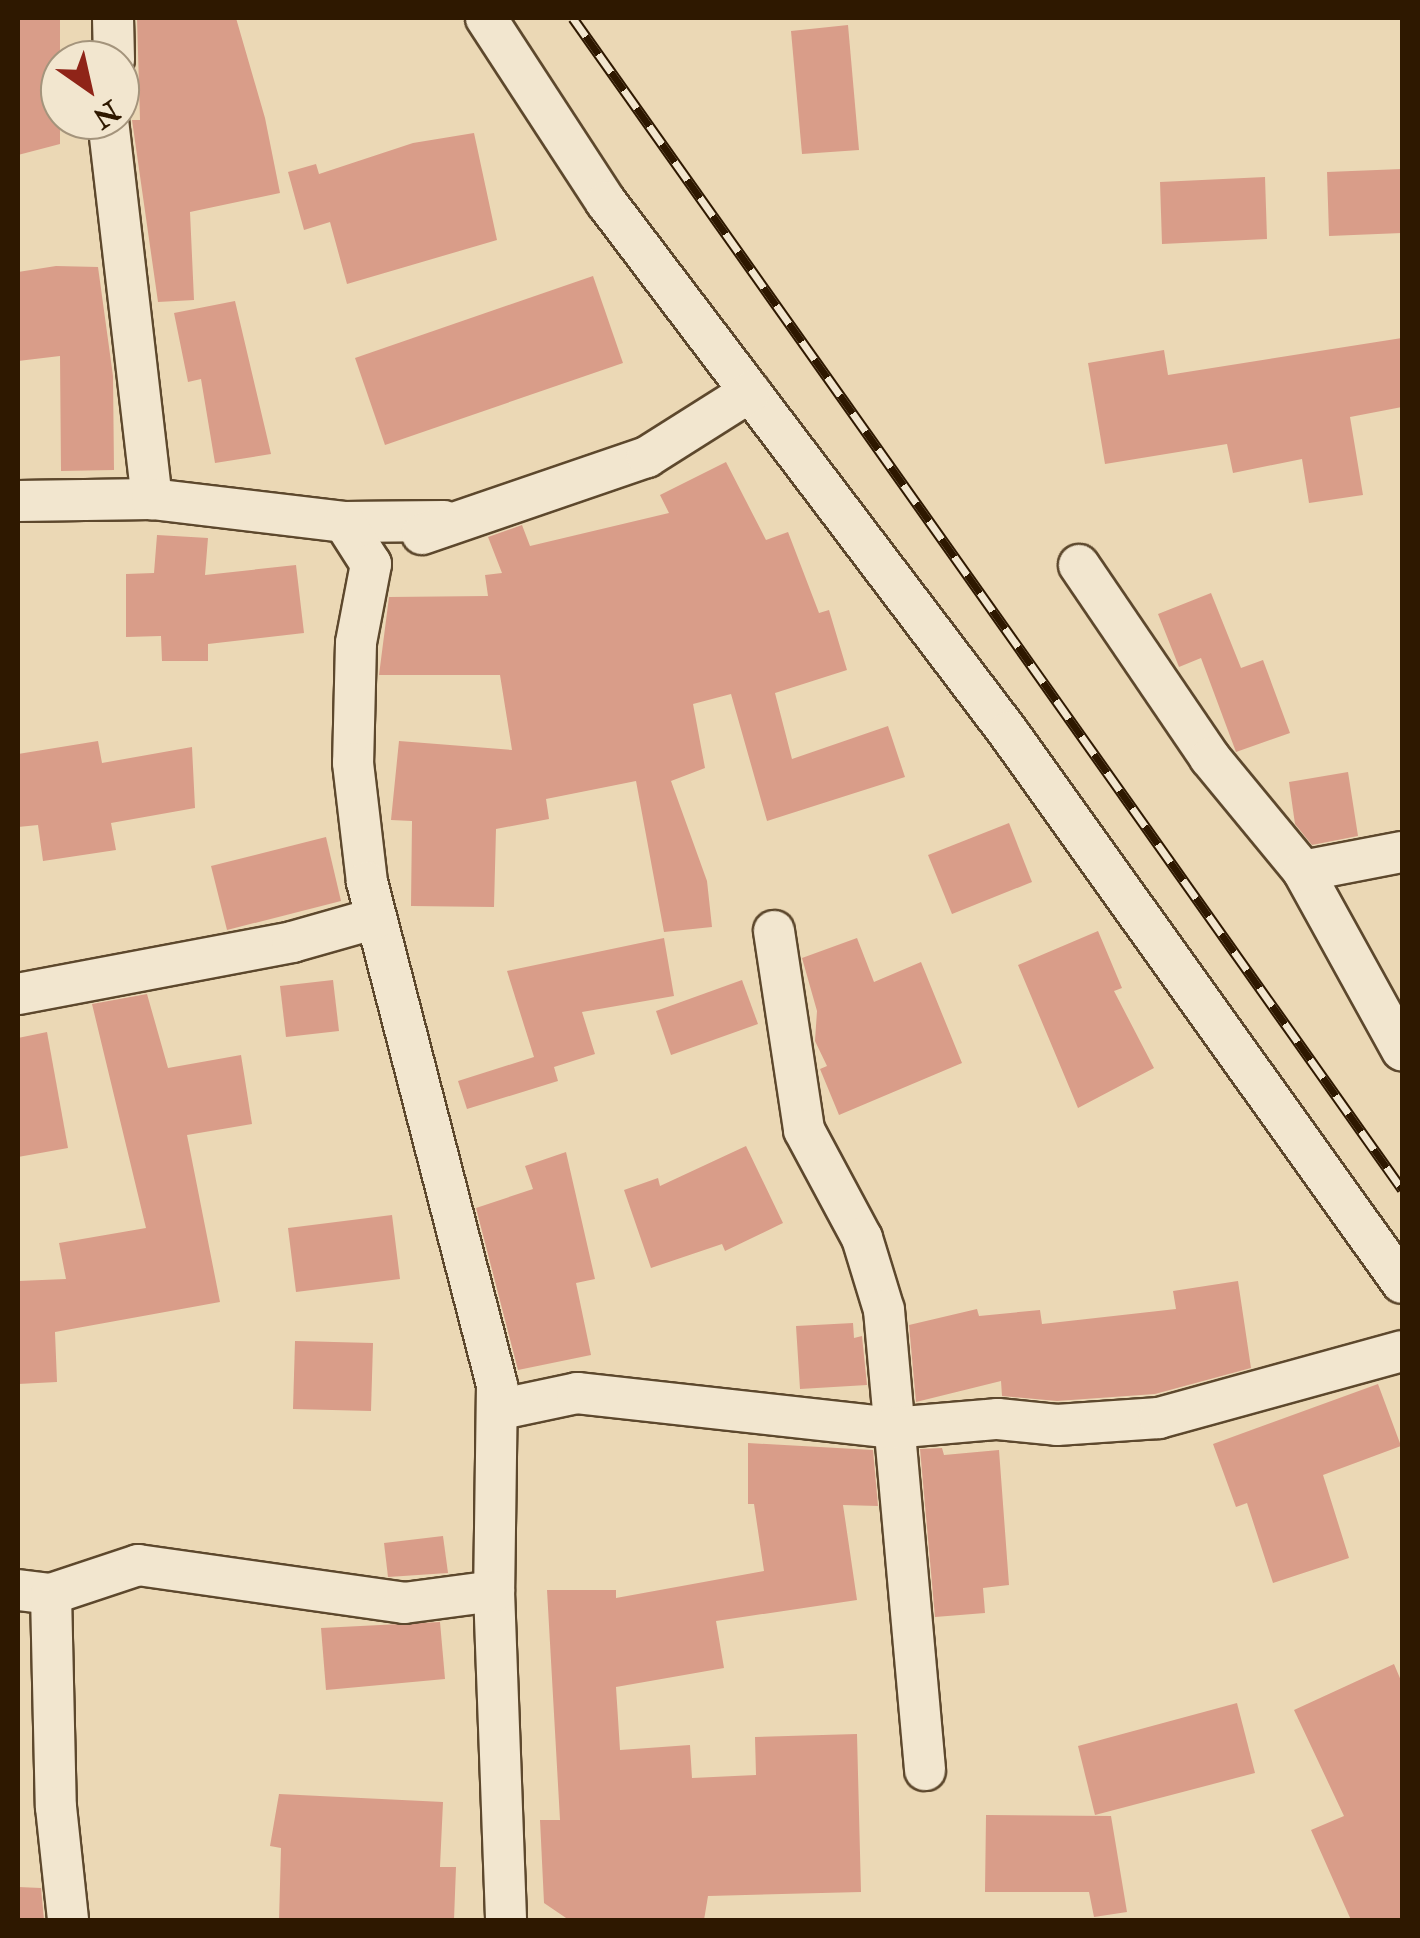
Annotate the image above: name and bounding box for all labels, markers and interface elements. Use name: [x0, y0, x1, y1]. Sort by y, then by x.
north arrow: [40, 40, 140, 140]
text: N: [86, 92, 126, 135]

